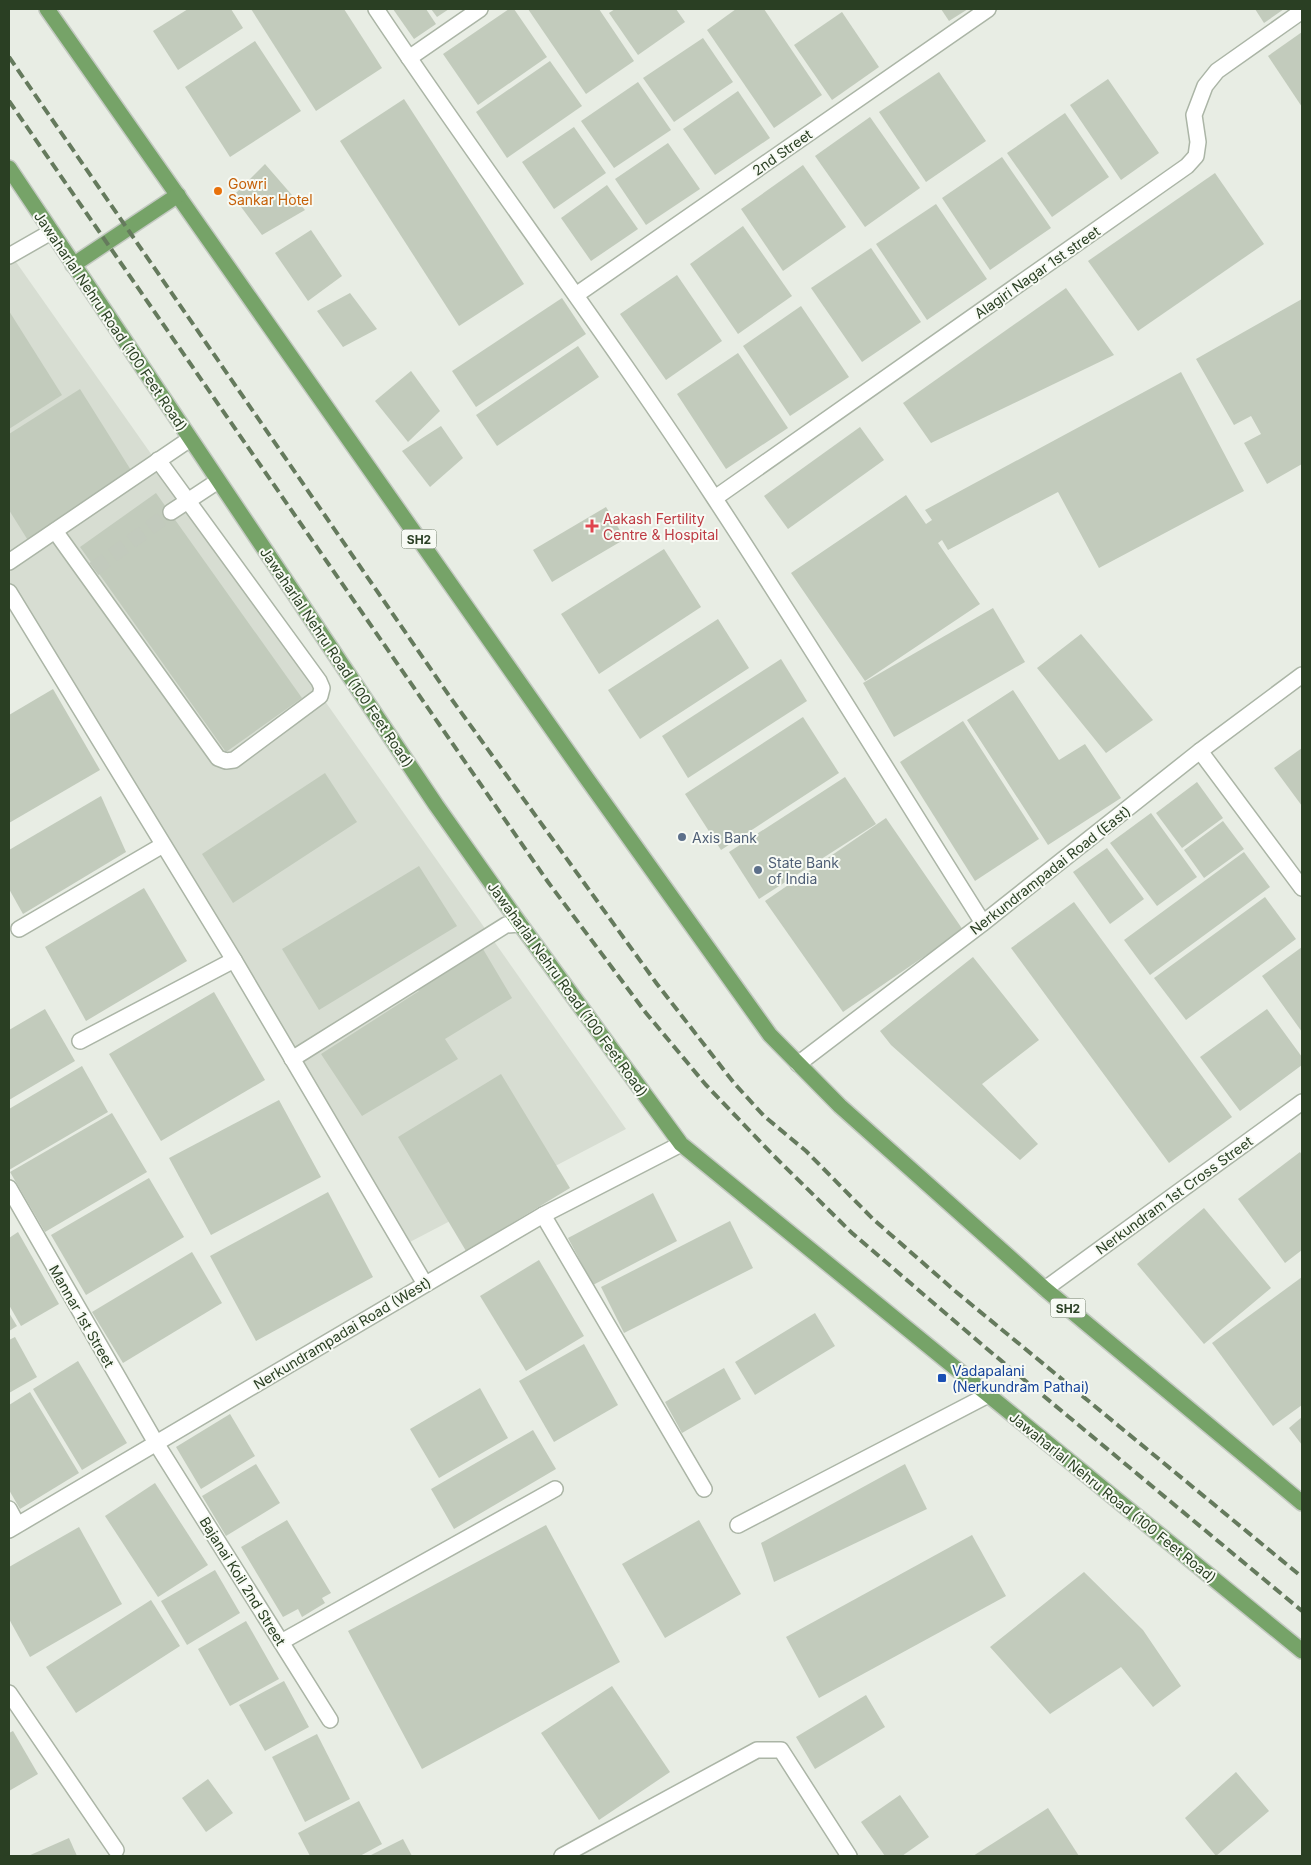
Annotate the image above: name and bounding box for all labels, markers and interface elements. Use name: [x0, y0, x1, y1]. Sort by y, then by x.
street label: 2nd Street: [749, 125, 815, 179]
place label: Gowri Sankar Hotel: [228, 175, 313, 208]
marker: Gowri Sankar Hotel: [212, 185, 224, 197]
street label: Jawaharlal Nehru Road (100 Feet Road): [31, 208, 191, 434]
street label: Alagiri Nagar 1st street: [971, 222, 1103, 322]
place label: Aakash Fertility Centre & Hospital: [603, 510, 718, 543]
marker: Aakash Fertility Centre & Hospital: [585, 519, 599, 533]
road number: SH2: [402, 530, 436, 548]
street label: Jawaharlal Nehru Road (100 Feet Road): [257, 544, 417, 770]
street label: Nerkundrampadai Road (East): [966, 802, 1134, 938]
place label: Axis Bank: [692, 829, 757, 846]
marker: Axis Bank: [676, 831, 688, 843]
place label: State Bank of India: [768, 854, 839, 887]
marker: State Bank of India: [752, 864, 764, 876]
street label: Jawaharlal Nehru Road (100 Feet Road): [484, 878, 652, 1100]
street label: Nerkundram 1st Cross Street: [1092, 1132, 1256, 1258]
street label: Mannar 1st Street: [46, 1262, 118, 1371]
street label: Nerkundrampadai Road (West): [250, 1273, 434, 1393]
road number: SH2: [1050, 1299, 1086, 1318]
place label: Vadapalani (Nerkundram Pathai): [952, 1362, 1089, 1395]
marker: Vadapalani (Nerkundram Pathai): [936, 1372, 948, 1384]
street label: Jawaharlal Nehru Road (100 Feet Road): [1006, 1408, 1220, 1586]
street label: Bajanai Koil 2nd Street: [196, 1514, 290, 1649]

